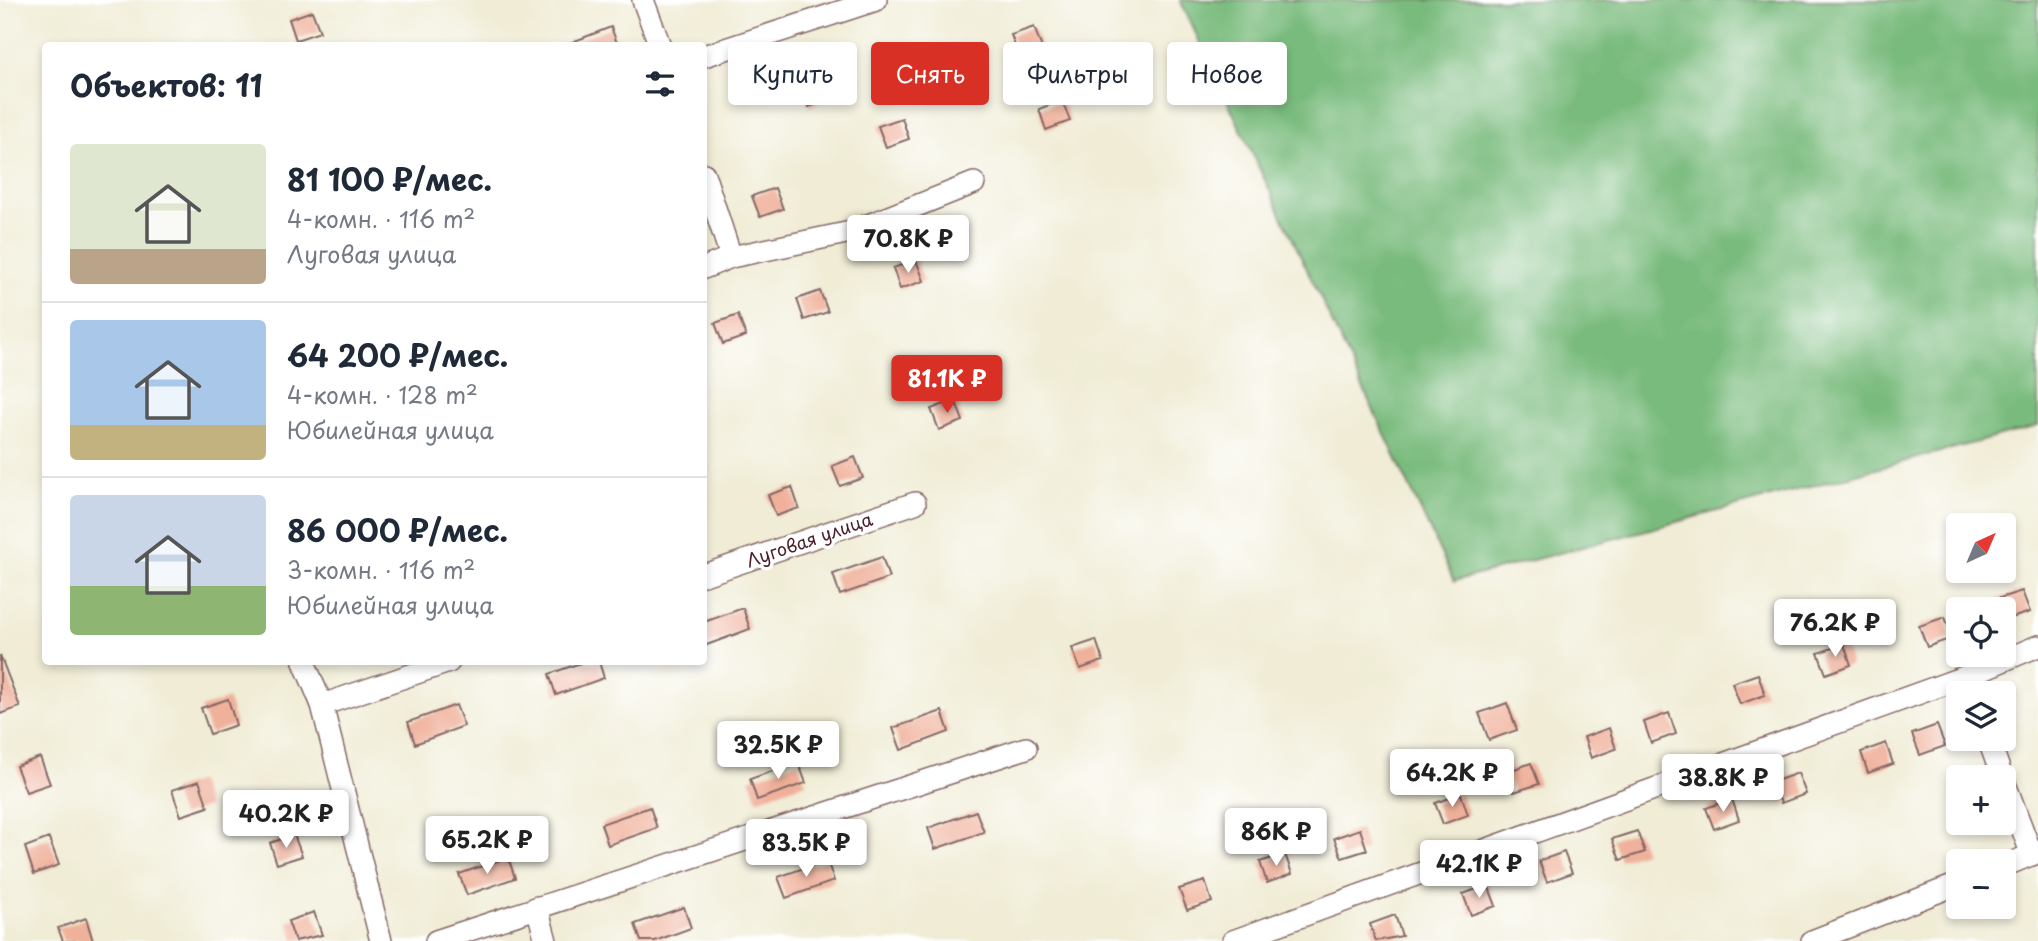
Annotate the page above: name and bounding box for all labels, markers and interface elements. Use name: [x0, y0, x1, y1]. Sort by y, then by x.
chip: Купить: [728, 42, 857, 105]
chip: Снять: [871, 42, 989, 105]
chip: Фильтры: [1003, 42, 1153, 105]
chip: Новое: [1167, 42, 1287, 105]
text: Объектов: 11: [70, 62, 263, 107]
icon: filters: [641, 65, 679, 103]
text: 81 100 ₽/мес.: [287, 156, 492, 201]
icon: home: [126, 172, 210, 256]
text: 4-комн. · 116 m²: [287, 201, 475, 236]
pin: 70.8K ₽: [843, 216, 973, 275]
text: 70.8K ₽: [863, 220, 953, 255]
text: Луговая улица: [287, 236, 456, 271]
text: 64 200 ₽/мес.: [287, 332, 508, 377]
icon: home: [126, 348, 210, 432]
pin: 81.1K ₽: [882, 356, 1012, 415]
text: 81.1K ₽: [907, 360, 987, 395]
text: 4-комн. · 128 m²: [287, 377, 478, 412]
text: Юбилейная улица: [287, 412, 494, 447]
street label: Луговая улица: [742, 504, 877, 573]
text: 86 000 ₽/мес.: [287, 507, 508, 552]
north arrow: [1946, 513, 2016, 583]
map controls: [1946, 513, 2016, 919]
icon: home: [126, 523, 210, 607]
text: 3-комн. · 116 m²: [287, 552, 475, 587]
text: Юбилейная улица: [287, 587, 494, 622]
button: locate: [1946, 597, 2016, 667]
pin: 76.2K ₽: [1770, 600, 1900, 659]
text: 76.2K ₽: [1790, 604, 1880, 639]
button: layers: [1946, 681, 2016, 751]
pin: 32.5K ₽: [713, 722, 843, 781]
text: 32.5K ₽: [733, 726, 823, 761]
pin: 64.2K ₽: [1387, 750, 1517, 809]
text: 64.2K ₽: [1406, 754, 1498, 789]
pin: 38.8K ₽: [1658, 754, 1788, 814]
text: 38.8K ₽: [1678, 759, 1768, 794]
button: +: [1946, 765, 2016, 835]
pin: 40.2K ₽: [221, 790, 351, 850]
text: 40.2K ₽: [239, 795, 333, 830]
pin: 86K ₽: [1227, 808, 1325, 868]
text: 86K ₽: [1241, 813, 1311, 848]
pin: 65.2K ₽: [422, 816, 552, 876]
pin: 83.5K ₽: [741, 820, 871, 879]
text: 65.2K ₽: [441, 821, 533, 856]
text: 83.5K ₽: [762, 824, 850, 859]
pin: 42.1K ₽: [1414, 841, 1544, 900]
text: 42.1K ₽: [1436, 845, 1522, 880]
button: −: [1946, 849, 2016, 919]

